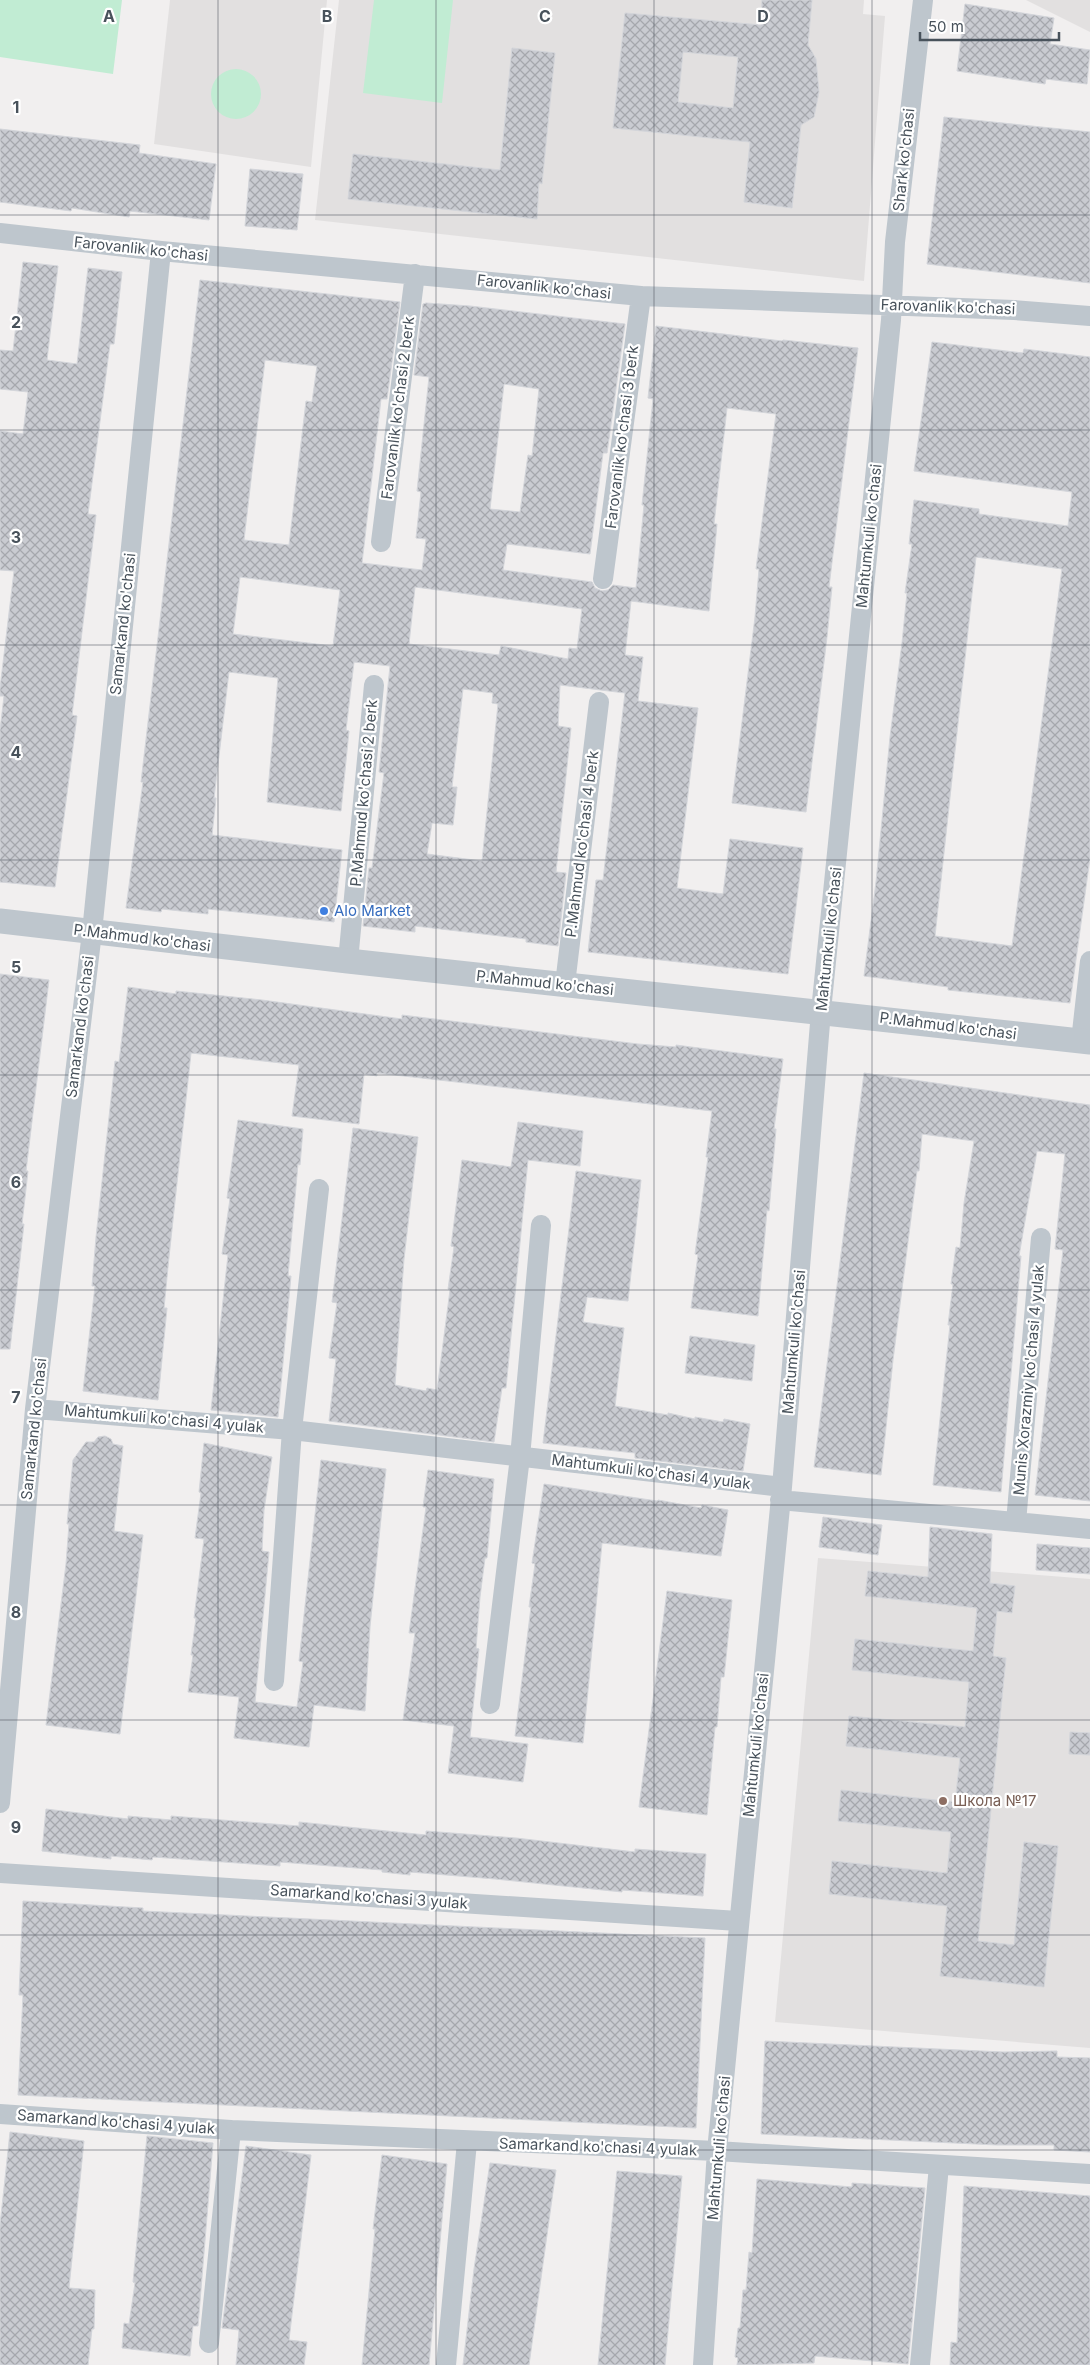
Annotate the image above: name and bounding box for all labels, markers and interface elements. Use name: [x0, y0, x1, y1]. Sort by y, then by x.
text: A: [103, 6, 115, 26]
text: B: [322, 6, 332, 26]
text: C: [539, 6, 551, 26]
text: D: [757, 6, 769, 26]
scale bar: [920, 10, 1059, 42]
text: 50 m: [928, 17, 964, 36]
text: 1: [13, 97, 19, 117]
street label: Shark ko'chasi: [889, 107, 918, 212]
street label: Farovanlik ko'chasi: [73, 232, 209, 265]
street label: Farovanlik ko'chasi: [476, 270, 612, 303]
street label: Farovanlik ko'chasi: [880, 295, 1016, 318]
text: 2: [11, 312, 21, 332]
street label: Farovanlik ko'chasi 2 berk: [377, 315, 418, 501]
street label: Farovanlik ko'chasi 3 berk: [601, 343, 642, 530]
street label: Mahtumkuli ko'chasi: [851, 463, 886, 609]
text: 3: [11, 527, 21, 547]
street label: Samarkand ko'chasi: [106, 552, 139, 696]
street label: P.Mahmud ko'chasi 2 berk: [346, 698, 381, 887]
text: 4: [11, 742, 22, 762]
street label: P.Mahmud ko'chasi 4 berk: [561, 749, 602, 938]
street label: Mahtumkuli ko'chasi: [811, 866, 846, 1012]
place label: Alo Market: [334, 901, 411, 920]
marker: Alo Market: [318, 905, 330, 917]
street label: P.Mahmud ko'chasi: [72, 920, 212, 955]
street label: Samarkand ko'chasi: [61, 955, 98, 1099]
text: 5: [11, 957, 21, 977]
street label: P.Mahmud ko'chasi: [475, 966, 615, 999]
street label: P.Mahmud ko'chasi: [878, 1008, 1018, 1043]
text: 6: [11, 1172, 21, 1192]
street label: Munis Xorazmiy ko'chasi 4 yulak: [1009, 1263, 1048, 1496]
street label: Mahtumkuli ko'chasi: [778, 1269, 809, 1415]
street label: Samarkand ko'chasi: [17, 1357, 50, 1501]
text: 7: [11, 1387, 21, 1407]
street label: Mahtumkuli ko'chasi 4 yulak: [63, 1400, 265, 1437]
street label: Mahtumkuli ko'chasi 4 yulak: [550, 1450, 752, 1493]
text: 8: [11, 1602, 21, 1622]
street label: Mahtumkuli ko'chasi: [738, 1672, 773, 1818]
place label: Школа №17: [953, 1791, 1036, 1810]
marker: Школа №17: [937, 1795, 949, 1807]
text: 9: [11, 1817, 21, 1837]
street label: Samarkand ko'chasi 3 yulak: [270, 1880, 469, 1913]
street label: Mahtumkuli ko'chasi: [703, 2075, 734, 2221]
street label: Samarkand ko'chasi 4 yulak: [16, 2105, 216, 2138]
street label: Samarkand ko'chasi 4 yulak: [498, 2134, 698, 2159]

